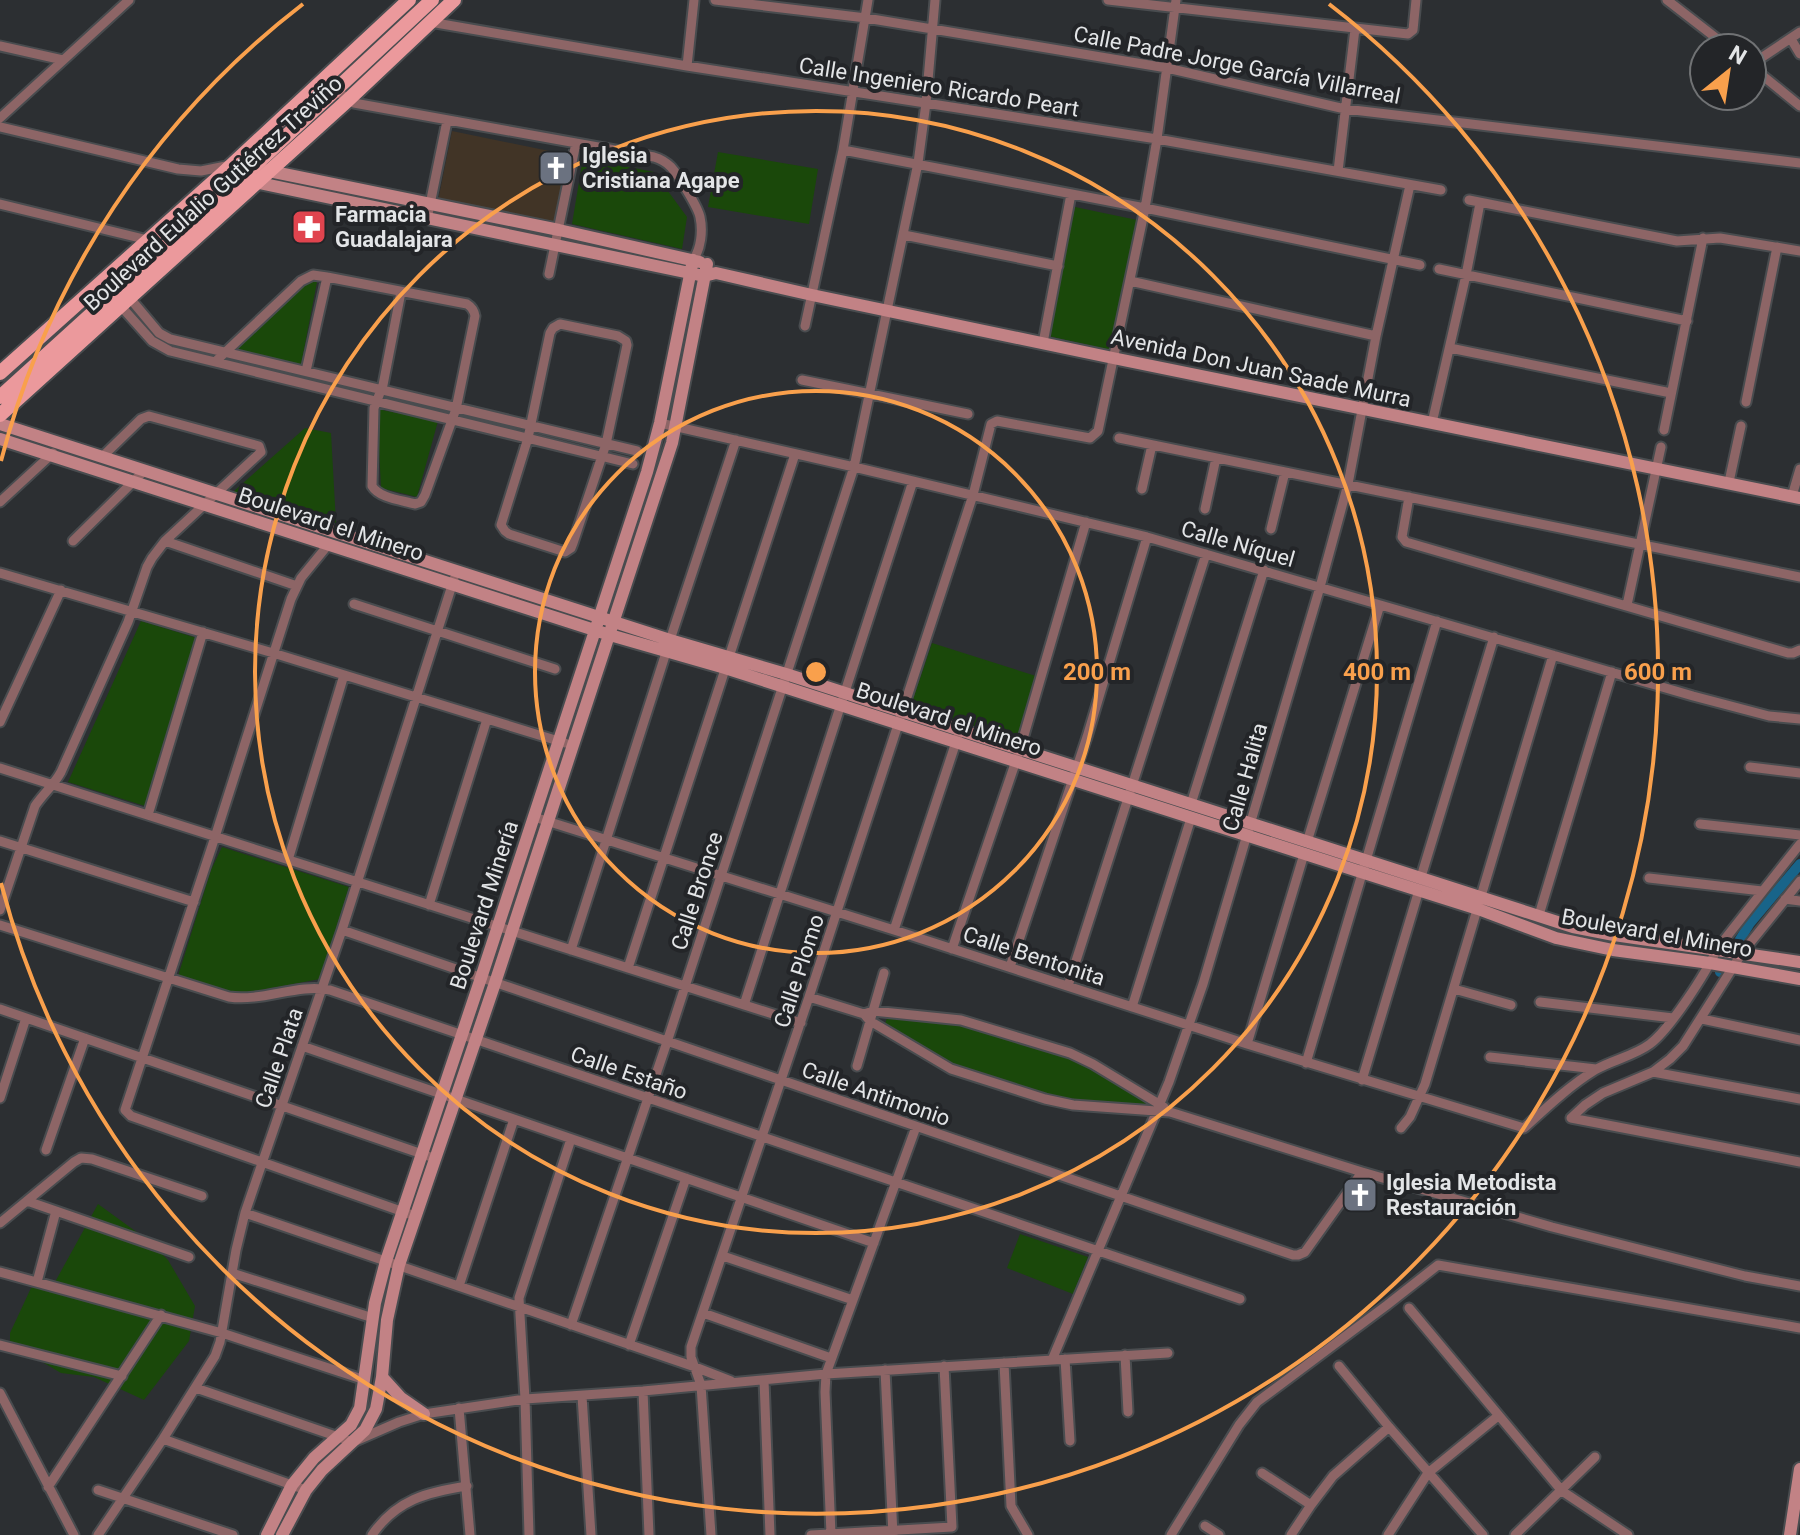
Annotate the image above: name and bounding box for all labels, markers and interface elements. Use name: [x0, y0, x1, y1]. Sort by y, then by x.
street label: Calle Padre Jorge García Villarreal: [1071, 21, 1403, 109]
north arrow: [1688, 32, 1768, 112]
text: N: [1725, 40, 1751, 70]
street label: Calle Ingeniero Ricardo Peart: [797, 52, 1081, 122]
street label: Boulevard Eulalio Gutiérrez Treviño: [79, 70, 347, 316]
place label: Iglesia Cristiana Agape: [582, 143, 740, 193]
church icon: Iglesia Cristiana Agape: [537, 149, 575, 187]
place label: Farmacia Guadalajara: [335, 202, 453, 252]
pharmacy icon: Farmacia Guadalajara: [290, 208, 328, 246]
street label: Avenida Don Juan Saade Murra: [1109, 324, 1413, 412]
street label: Boulevard el Minero: [235, 482, 427, 566]
street label: Calle Níquel: [1178, 516, 1298, 572]
centre of rings: [802, 658, 830, 686]
text: 200 m: [1063, 658, 1131, 686]
text: 400 m: [1343, 658, 1411, 686]
text: 600 m: [1624, 658, 1692, 686]
street label: Boulevard el Minero: [853, 677, 1045, 761]
street label: Calle Halita: [1218, 720, 1272, 834]
street label: Boulevard Minería: [445, 817, 523, 993]
street label: Calle Bronce: [666, 829, 728, 953]
street label: Boulevard el Minero: [1560, 904, 1754, 962]
street label: Calle Plomo: [769, 911, 829, 1031]
street label: Calle Bentonita: [960, 921, 1108, 991]
street label: Calle Plata: [250, 1005, 308, 1111]
street label: Calle Estaño: [567, 1041, 691, 1105]
street label: Calle Antimonio: [799, 1057, 953, 1131]
place label: Iglesia Metodista Restauración: [1386, 1170, 1557, 1220]
church icon: Iglesia Metodista Restauración: [1341, 1176, 1379, 1214]

